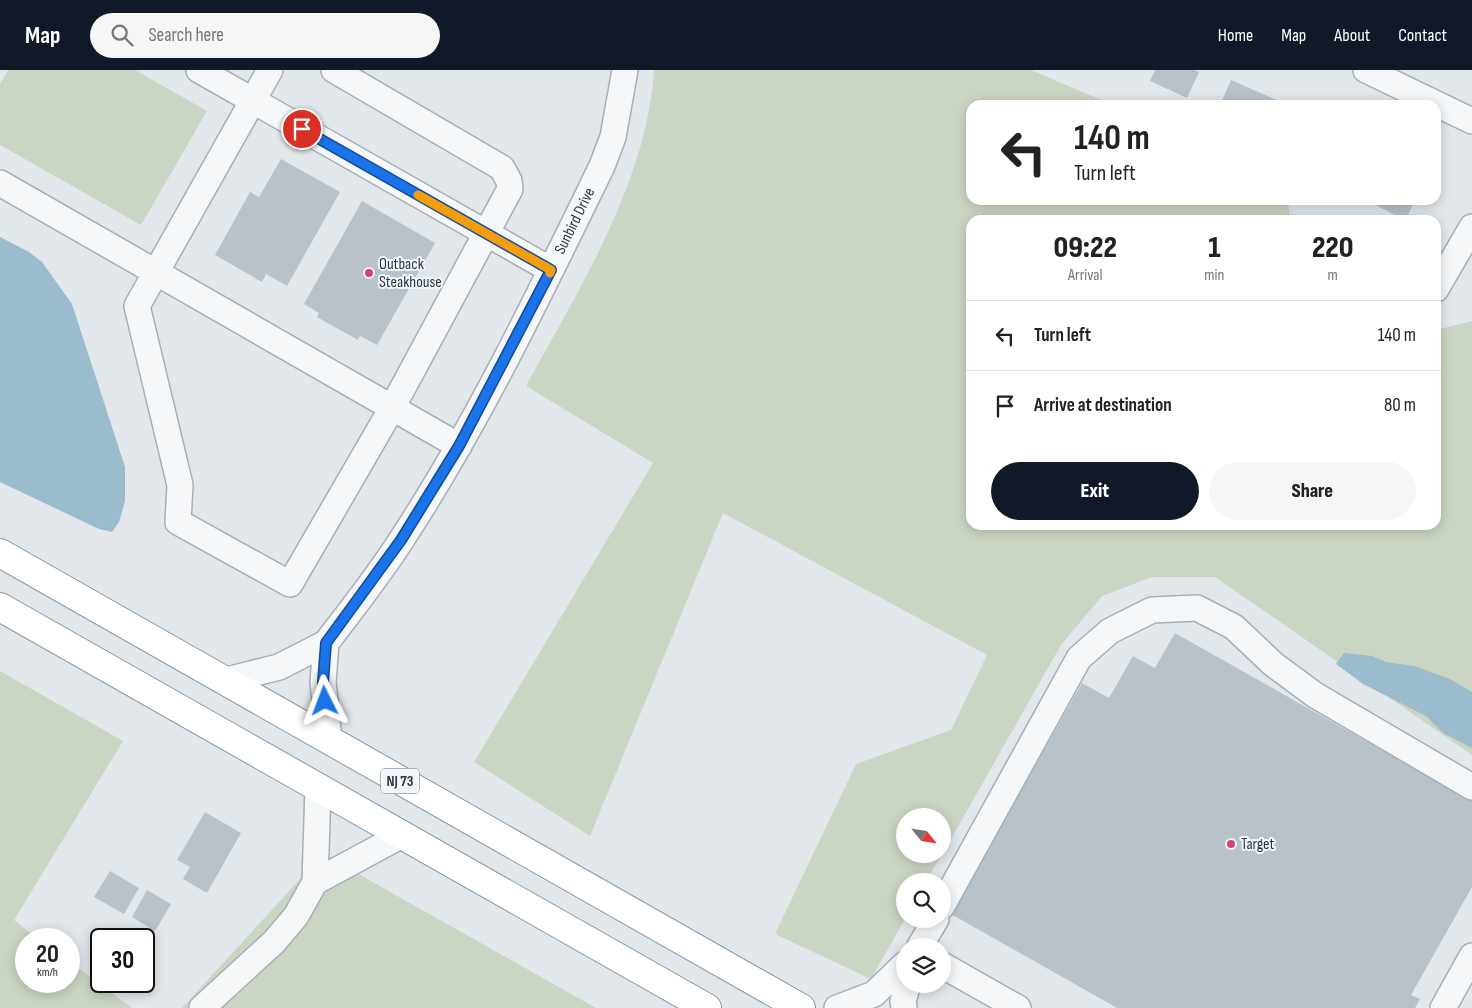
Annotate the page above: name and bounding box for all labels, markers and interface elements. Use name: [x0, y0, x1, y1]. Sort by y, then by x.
search box: [90, 13, 440, 58]
text: Map: [25, 21, 60, 50]
icon: search: [108, 21, 136, 49]
text: Search here: [148, 24, 224, 47]
text: Home: [1218, 25, 1253, 46]
text: Map: [1281, 25, 1306, 46]
text: About: [1334, 25, 1370, 46]
text: Contact: [1398, 25, 1447, 46]
pin: [281, 108, 323, 150]
icon: arrive: [288, 115, 316, 143]
text: 140 m: [1074, 117, 1150, 160]
icon: left: [991, 120, 1056, 185]
text: Turn left: [1074, 160, 1136, 187]
street label: Sunbird Drive: [551, 185, 599, 257]
text: 09:22: [1053, 230, 1117, 266]
text: 1: [1208, 230, 1221, 266]
text: 220: [1312, 230, 1354, 266]
place label: Outback Steakhouse: [379, 255, 442, 292]
text: Arrival: [1068, 266, 1102, 285]
text: min: [1204, 266, 1224, 285]
text: m: [1328, 266, 1338, 285]
marker: Outback Steakhouse: [363, 267, 375, 279]
icon: left: [991, 322, 1019, 350]
text: Turn left: [1034, 324, 1091, 347]
text: 140 m: [1378, 324, 1416, 347]
icon: arrive: [991, 392, 1019, 420]
text: Arrive at destination: [1034, 394, 1172, 417]
text: 80 m: [1384, 394, 1416, 417]
button: Exit: [991, 462, 1199, 520]
button: Share: [1209, 462, 1416, 520]
position arrow: [298, 674, 350, 726]
road number: NJ 73: [381, 768, 419, 794]
north arrow: [896, 808, 951, 862]
map controls: [896, 808, 951, 993]
place label: Target: [1241, 835, 1274, 854]
marker: Target: [1225, 838, 1237, 850]
button: search: [896, 873, 951, 928]
speed limit sign: 30: [90, 928, 155, 993]
button: layers: [896, 938, 951, 993]
text: 20: [36, 939, 59, 970]
text: km/h: [37, 965, 58, 980]

